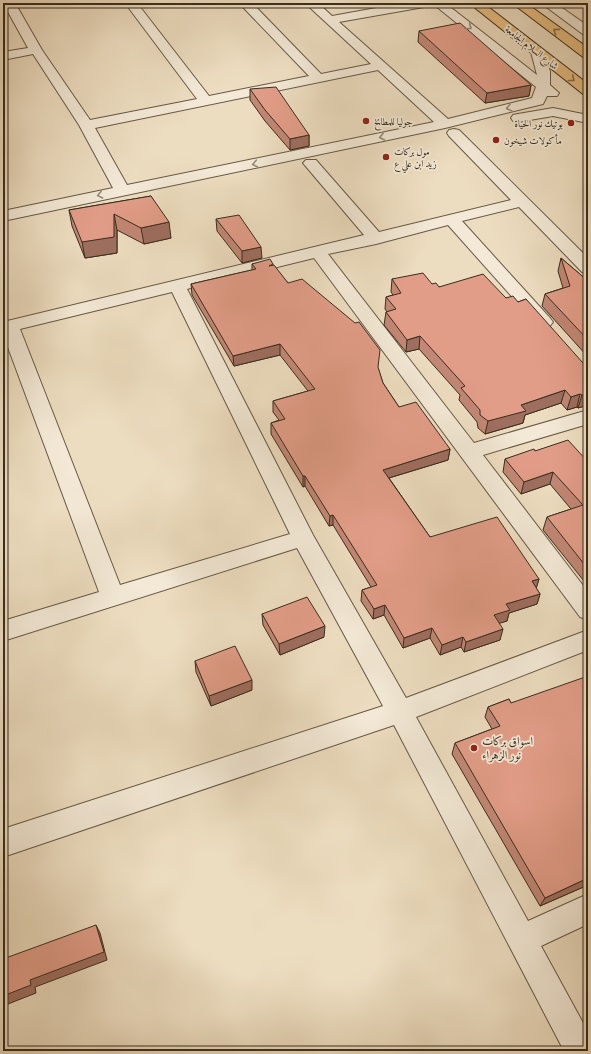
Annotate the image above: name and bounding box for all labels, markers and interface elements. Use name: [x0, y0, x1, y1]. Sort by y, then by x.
one-way arrow: [465, 22, 472, 29]
street label: شارع السلام الجامعة: [500, 22, 561, 75]
one-way arrow: [554, 29, 561, 36]
one-way arrow: [568, 74, 575, 82]
one-way arrow: [506, 103, 513, 112]
place label: جوليا للمطابخ: [374, 115, 413, 131]
marker: جوليا للمطابخ: [361, 116, 371, 126]
place label: بوتيك نور الحياة: [514, 117, 563, 130]
marker: بوتيك نور الحياة: [566, 118, 576, 128]
one-way arrow: [379, 133, 385, 141]
place label: مأكولات شيخون: [504, 133, 562, 147]
marker: مأكولات شيخون: [491, 135, 501, 145]
place label: مول بركات زيد ابن علي ع: [394, 145, 437, 174]
marker: مول بركات زيد ابن علي ع: [381, 152, 391, 162]
one-way arrow: [252, 159, 258, 167]
one-way arrow: [97, 190, 103, 198]
place label: اسواق بركات نور الزهراء: [482, 733, 534, 763]
marker: اسواق بركات نور الزهراء: [469, 743, 479, 753]

